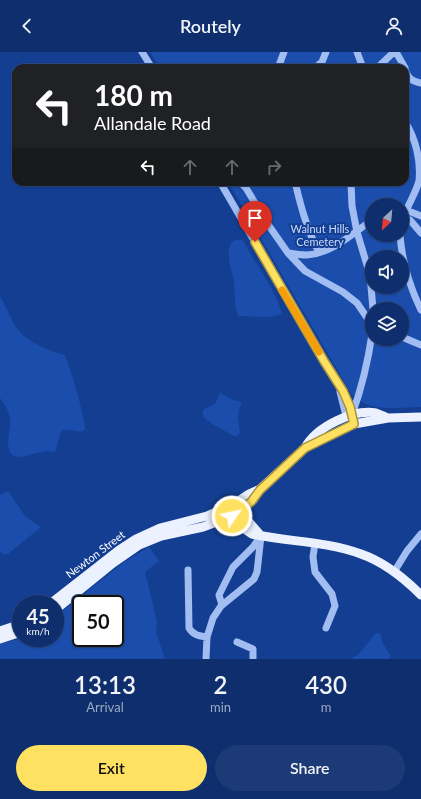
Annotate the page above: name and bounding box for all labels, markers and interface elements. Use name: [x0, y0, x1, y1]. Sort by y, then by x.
icon: back: [16, 15, 38, 37]
text: Routely: [180, 15, 241, 37]
icon: person: [383, 15, 405, 37]
text: 180 m: [94, 78, 173, 112]
icon: left: [28, 80, 80, 132]
text: Allandale Road: [94, 112, 211, 134]
icon: left: [137, 156, 159, 178]
icon: ahead: [179, 156, 201, 178]
icon: ahead: [221, 156, 243, 178]
icon: right: [263, 156, 285, 178]
north arrow: [365, 198, 409, 242]
map controls: [365, 198, 409, 346]
pin: [238, 201, 272, 242]
icon: arrive: [244, 207, 266, 229]
park label: Walnut Hills Cemetery: [291, 222, 350, 248]
button: sound: [365, 250, 409, 294]
button: layers: [365, 302, 409, 346]
position arrow: [211, 495, 253, 537]
street label: Newton Street: [63, 528, 127, 580]
speed limit sign: 50: [72, 595, 124, 647]
text: 45: [26, 604, 50, 628]
text: km/h: [26, 625, 50, 637]
text: 13:13: [74, 670, 136, 699]
text: 2: [214, 670, 227, 699]
text: 430: [305, 670, 347, 699]
text: Arrival: [86, 699, 124, 715]
text: min: [210, 699, 231, 715]
text: m: [321, 699, 331, 715]
button: Exit: [16, 745, 207, 791]
button: Share: [215, 745, 405, 791]

